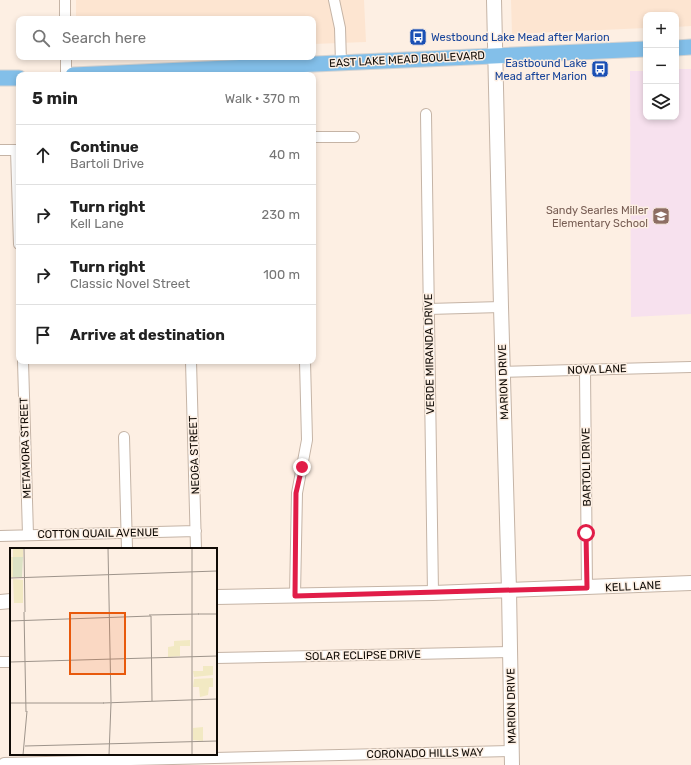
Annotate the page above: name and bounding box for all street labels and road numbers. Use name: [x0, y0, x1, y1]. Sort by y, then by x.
street label: EAST LAKE MEAD BOULEVARD: [329, 49, 485, 70]
street label: VERDE MIRANDA DRIVE: [422, 293, 437, 415]
street label: MARION DRIVE: [496, 344, 511, 420]
street label: NOVA LANE: [567, 362, 627, 377]
street label: METAMORA STREET: [17, 396, 34, 499]
street label: NEOGA STREET: [187, 415, 202, 495]
street label: BARTOLI DRIVE: [579, 427, 594, 507]
street label: COTTON QUAIL AVENUE: [37, 526, 159, 541]
street label: KELL LANE: [605, 579, 662, 594]
street label: SOLAR ECLIPSE DRIVE: [305, 648, 421, 663]
street label: MARION DRIVE: [504, 668, 519, 744]
street label: CORONADO HILLS WAY: [366, 746, 484, 761]

